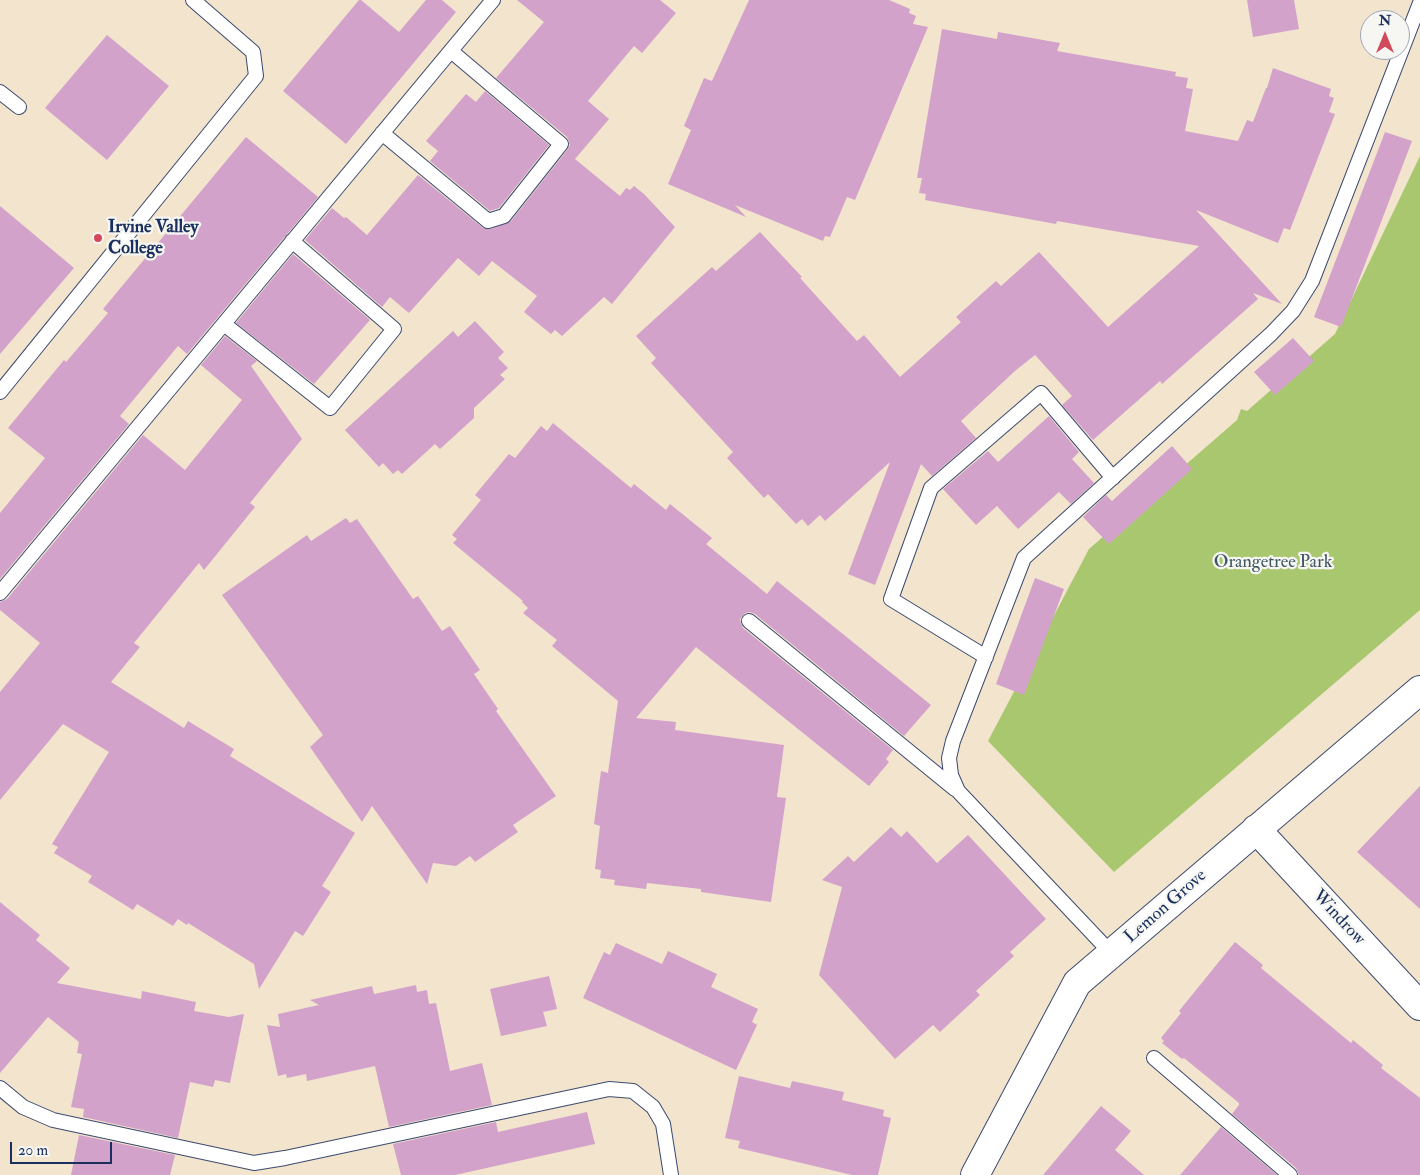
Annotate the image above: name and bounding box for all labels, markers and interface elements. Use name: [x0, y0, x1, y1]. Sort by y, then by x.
north arrow: [1360, 10, 1410, 60]
text: N: [1379, 12, 1391, 29]
place label: Irvine Valley College: [108, 217, 199, 260]
marker: Irvine Valley College: [92, 232, 104, 244]
park label: Orangetree Park: [1214, 552, 1332, 574]
street label: Lemon Grove: [1121, 866, 1211, 948]
street label: Windrow: [1307, 886, 1369, 950]
scale bar: [12, 1132, 115, 1164]
text: 20 m: [18, 1141, 48, 1160]

